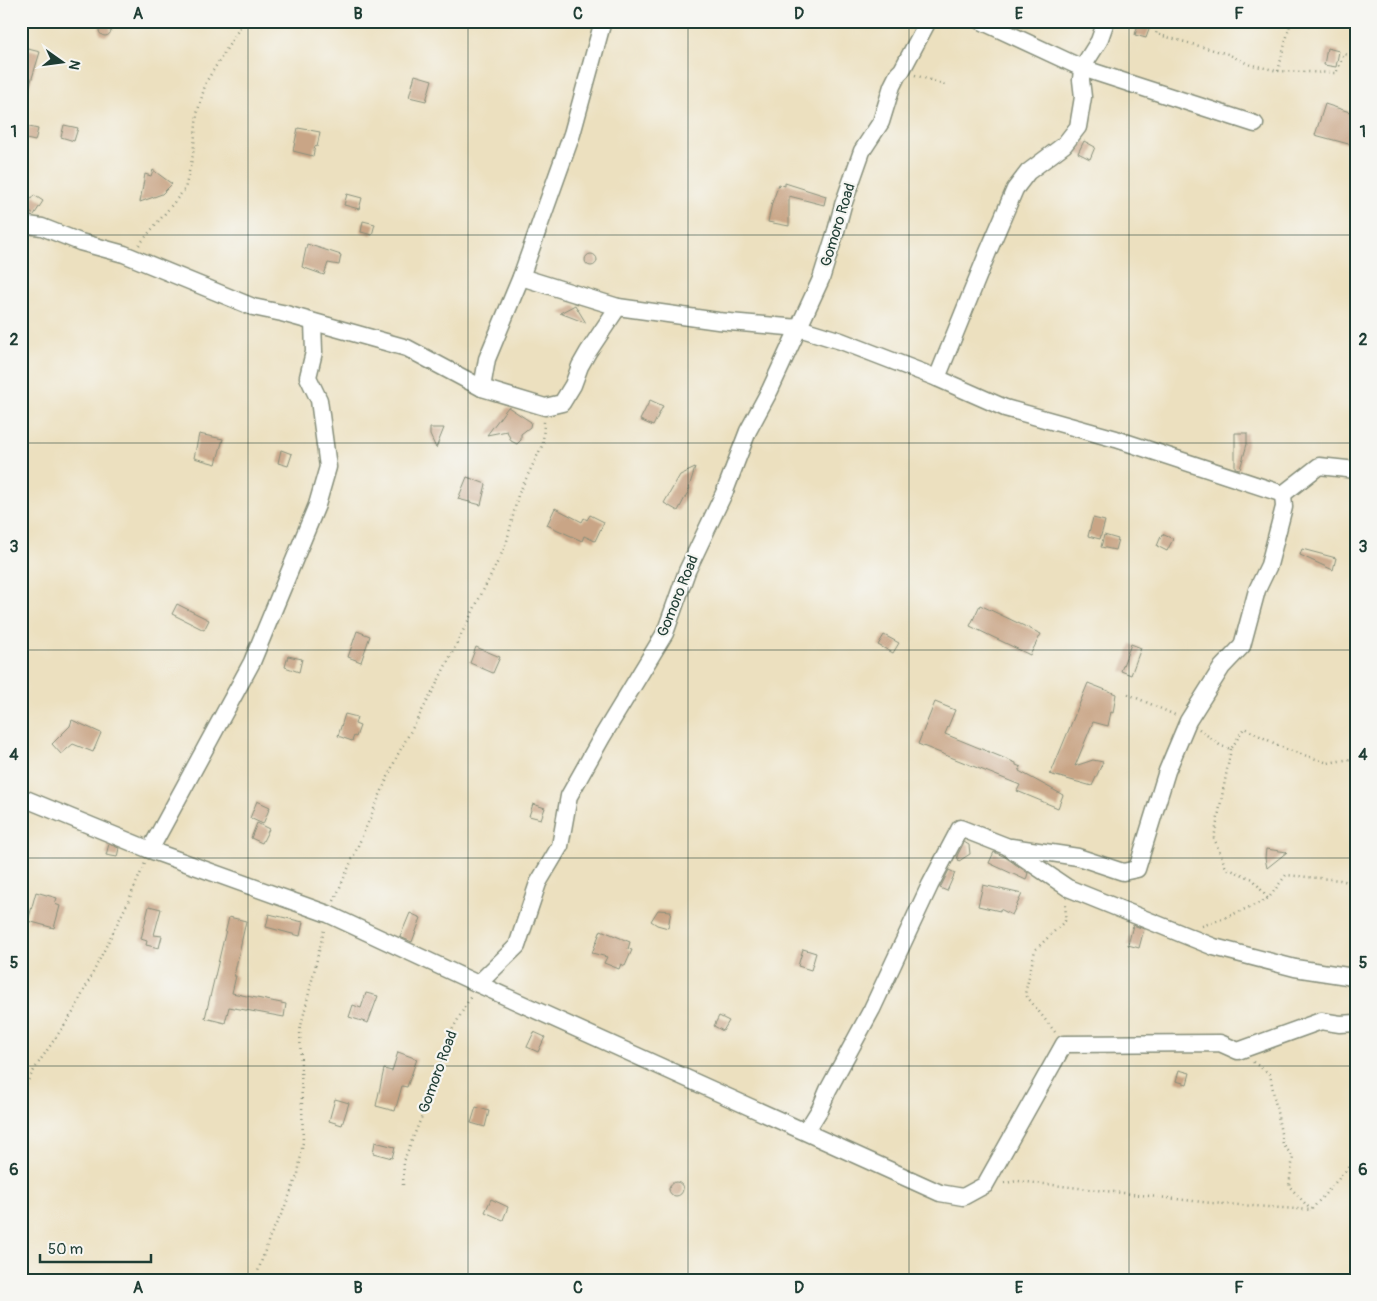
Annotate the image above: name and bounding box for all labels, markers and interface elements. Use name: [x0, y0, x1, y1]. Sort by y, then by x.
text: A: [133, 4, 144, 24]
text: B: [353, 4, 363, 24]
text: C: [573, 4, 583, 24]
text: D: [794, 4, 804, 24]
text: E: [1015, 4, 1024, 24]
text: F: [1234, 4, 1244, 24]
north arrow: [38, 38, 88, 88]
text: N: [65, 58, 84, 72]
text: 1: [11, 122, 17, 142]
text: 1: [1360, 122, 1366, 142]
street label: Gomoro Road: [816, 181, 860, 269]
text: 2: [10, 330, 19, 350]
text: 2: [1359, 330, 1368, 350]
text: 3: [10, 537, 19, 557]
text: 3: [1359, 537, 1368, 557]
street label: Gomoro Road: [653, 552, 703, 640]
text: 4: [9, 745, 19, 765]
text: 4: [1358, 745, 1368, 765]
text: 5: [10, 953, 19, 973]
text: 5: [1359, 953, 1368, 973]
street label: Gomoro Road: [414, 1028, 462, 1116]
text: 6: [9, 1160, 19, 1180]
text: 6: [1358, 1160, 1368, 1180]
scale bar: [40, 1231, 151, 1263]
text: 50 m: [48, 1240, 83, 1259]
text: A: [133, 1278, 144, 1298]
text: B: [353, 1278, 363, 1298]
text: C: [573, 1278, 583, 1298]
text: D: [794, 1278, 804, 1298]
text: E: [1015, 1278, 1024, 1298]
text: F: [1234, 1278, 1244, 1298]

